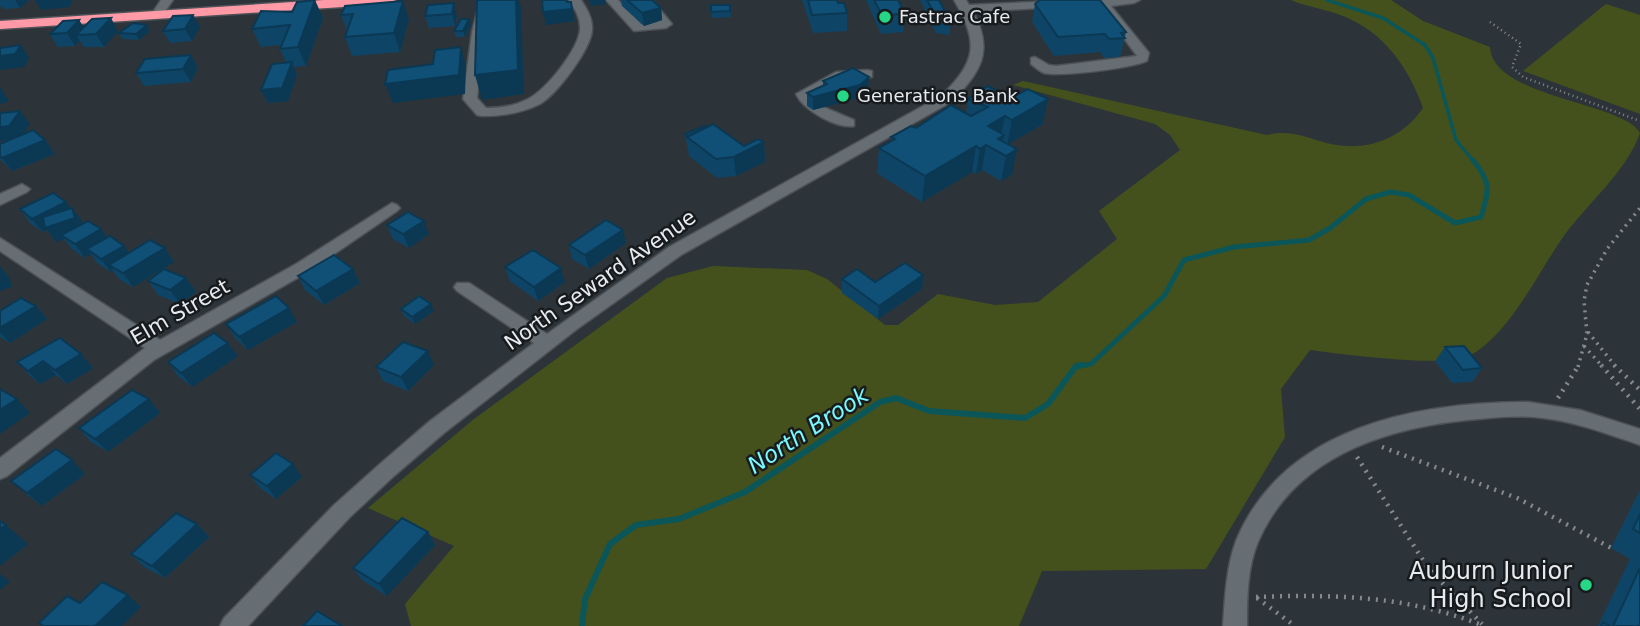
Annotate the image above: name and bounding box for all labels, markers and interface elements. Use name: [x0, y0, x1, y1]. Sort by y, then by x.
place label: Fastrac Cafe: [899, 6, 1010, 27]
marker: Fastrac Cafe: [877, 9, 893, 25]
place label: Generations Bank: [857, 85, 1018, 106]
marker: Generations Bank: [835, 88, 851, 104]
street label: North Seward Avenue: [500, 205, 700, 355]
street label: Elm Street: [126, 274, 234, 350]
water label: North Brook: [743, 381, 874, 479]
place label: Auburn Junior High School: [1409, 557, 1572, 613]
marker: Auburn Junior High School: [1578, 577, 1594, 593]

